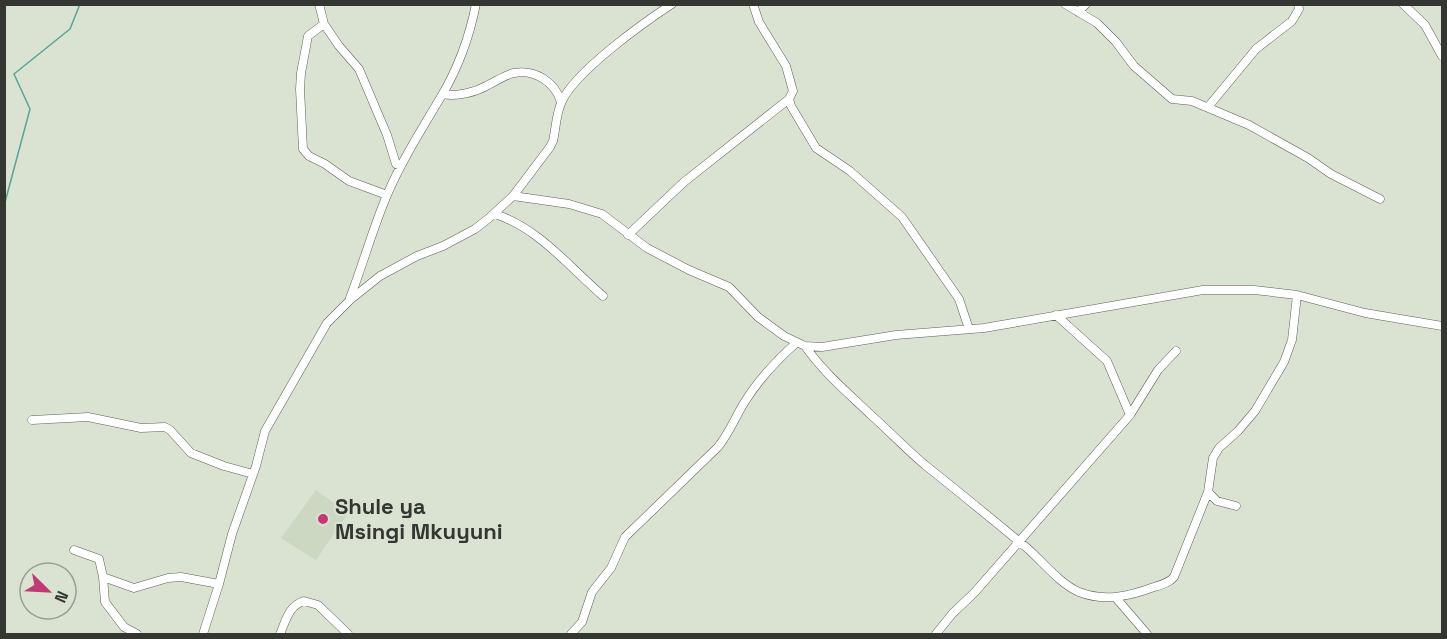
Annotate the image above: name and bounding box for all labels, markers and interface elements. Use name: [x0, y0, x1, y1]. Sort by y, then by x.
place label: Shule ya Msingi Mkuyuni: [335, 492, 503, 545]
marker: Shule ya Msingi Mkuyuni: [316, 512, 330, 526]
north arrow: [18, 561, 78, 621]
text: N: [49, 588, 73, 606]

